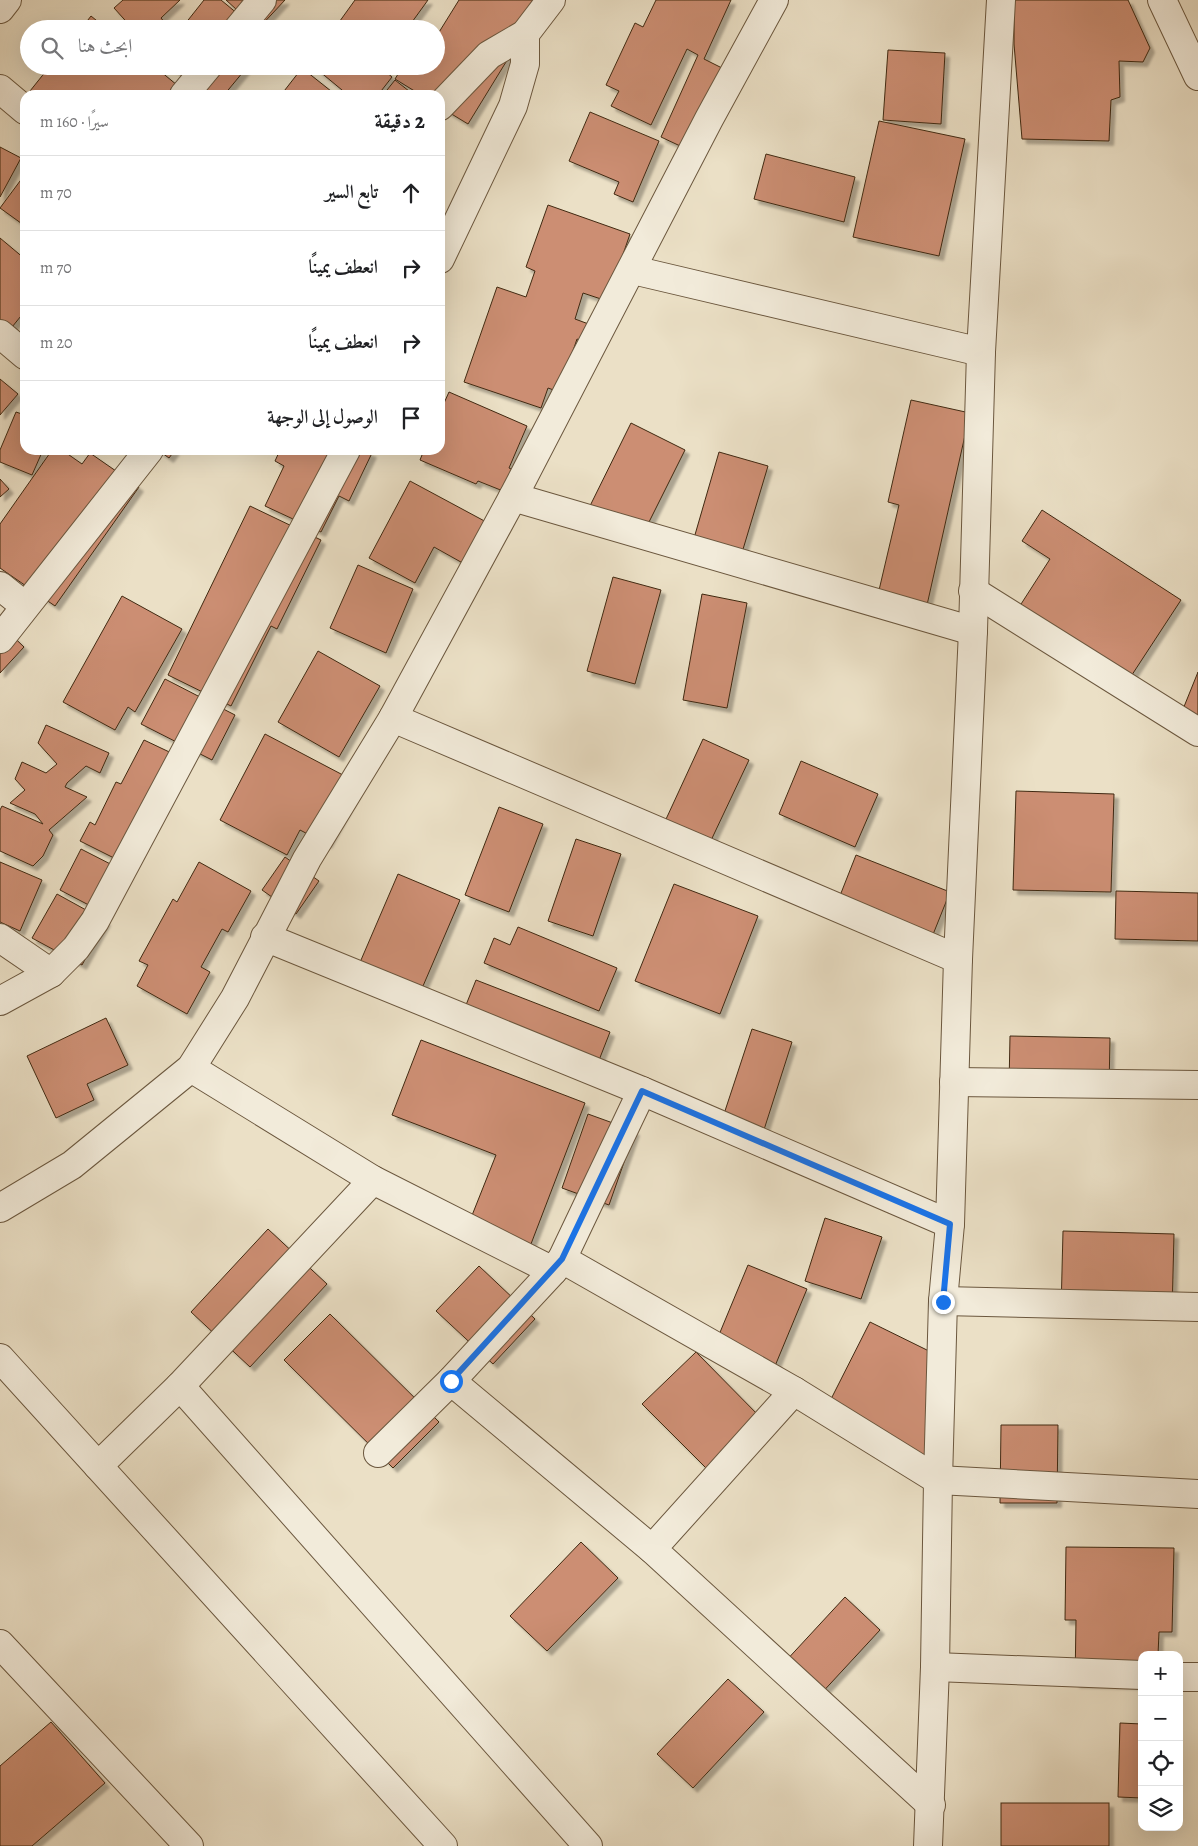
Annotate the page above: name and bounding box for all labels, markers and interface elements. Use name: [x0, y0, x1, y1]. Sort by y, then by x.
search box: [20, 20, 445, 75]
text: ابحث هنا: [78, 33, 132, 59]
icon: search: [38, 34, 66, 62]
text: 2 دقيقة: [375, 107, 425, 135]
text: سيرًا · 160 m: [40, 111, 109, 133]
text: تابع السير: [325, 179, 378, 205]
icon: ahead: [397, 179, 425, 207]
text: 70 m: [40, 182, 72, 204]
text: انعطف يمينًا: [308, 254, 378, 280]
icon: right: [397, 254, 425, 282]
text: 70 m: [40, 257, 72, 279]
text: انعطف يمينًا: [308, 329, 378, 355]
icon: right: [397, 329, 425, 357]
text: 20 m: [40, 332, 73, 354]
text: الوصول إلى الوجهة: [267, 404, 378, 430]
icon: arrive: [397, 404, 425, 432]
route end: [932, 1291, 955, 1314]
route start: [440, 1370, 463, 1393]
map controls: [1138, 1651, 1183, 1831]
button: +: [1138, 1651, 1183, 1696]
button: −: [1138, 1696, 1183, 1741]
button: locate: [1138, 1741, 1183, 1786]
button: layers: [1138, 1786, 1183, 1831]

